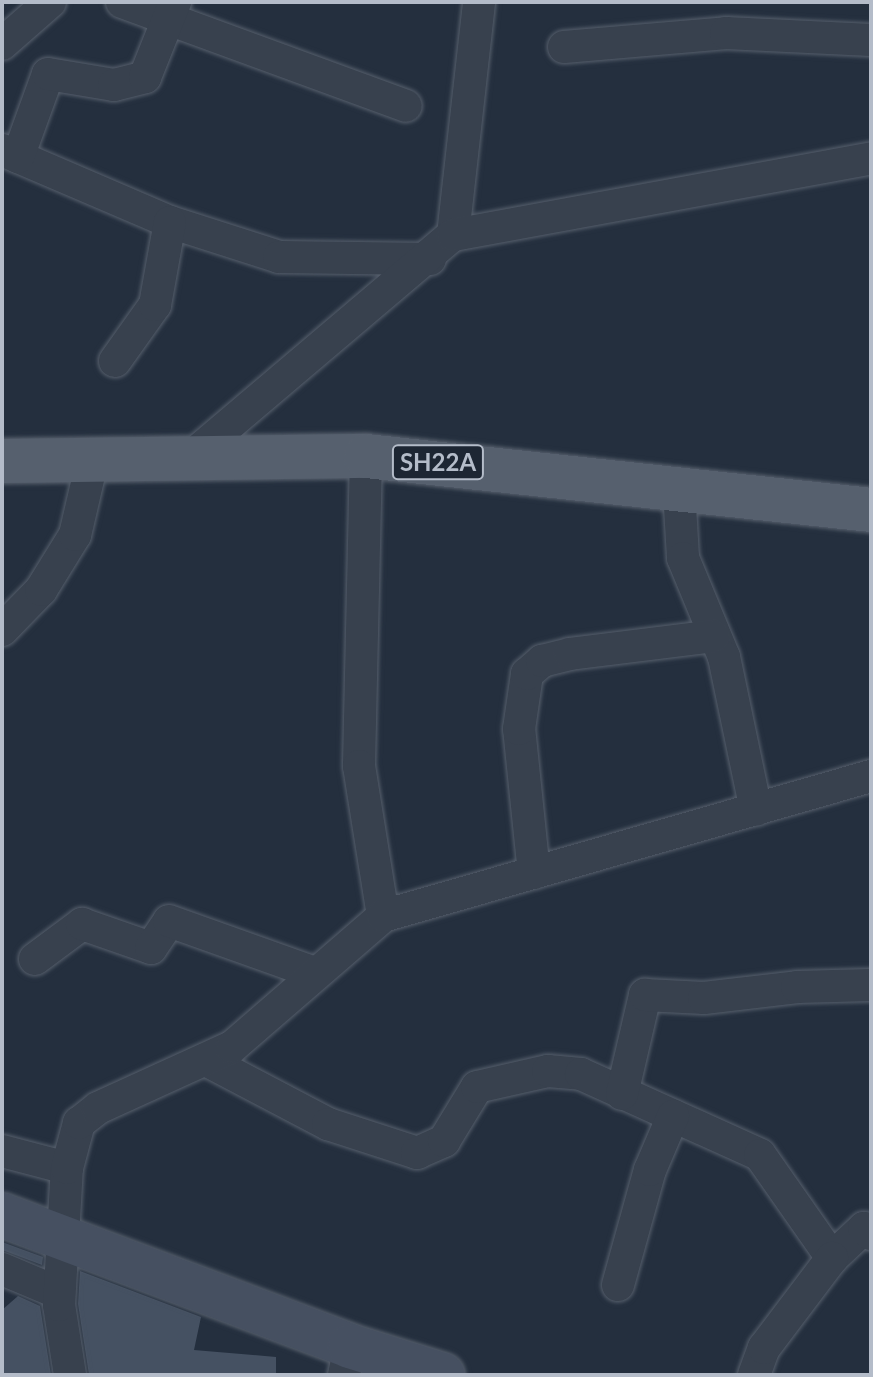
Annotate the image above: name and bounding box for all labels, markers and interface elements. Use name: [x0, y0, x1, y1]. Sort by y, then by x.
road number: SH22A: [390, 442, 486, 482]

